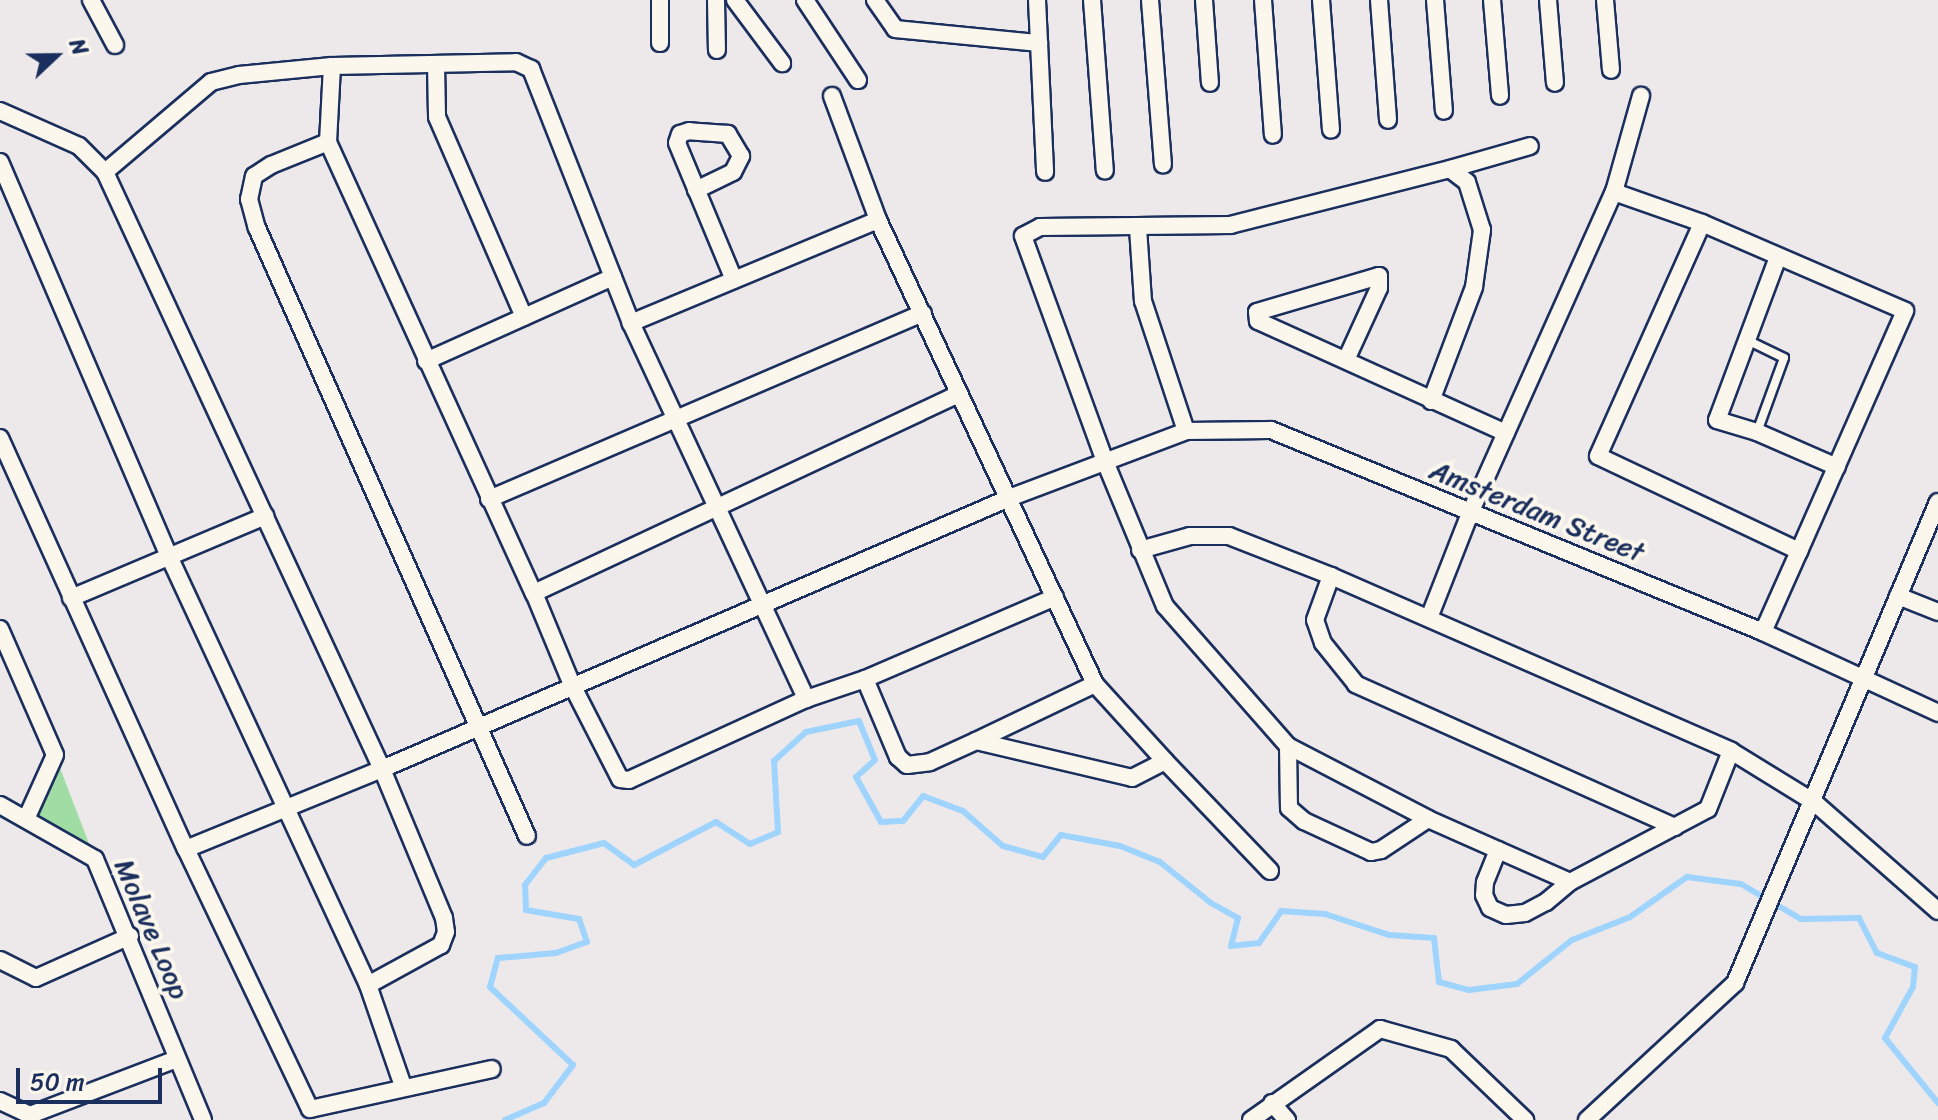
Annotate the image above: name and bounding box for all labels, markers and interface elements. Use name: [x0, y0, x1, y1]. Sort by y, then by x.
north arrow: [16, 16, 96, 96]
text: N: [58, 32, 100, 61]
street label: Amsterdam Street: [1425, 453, 1649, 569]
street label: Molave Loop: [107, 854, 197, 1004]
scale bar: [20, 1052, 166, 1102]
text: 50 m: [30, 1061, 85, 1103]

